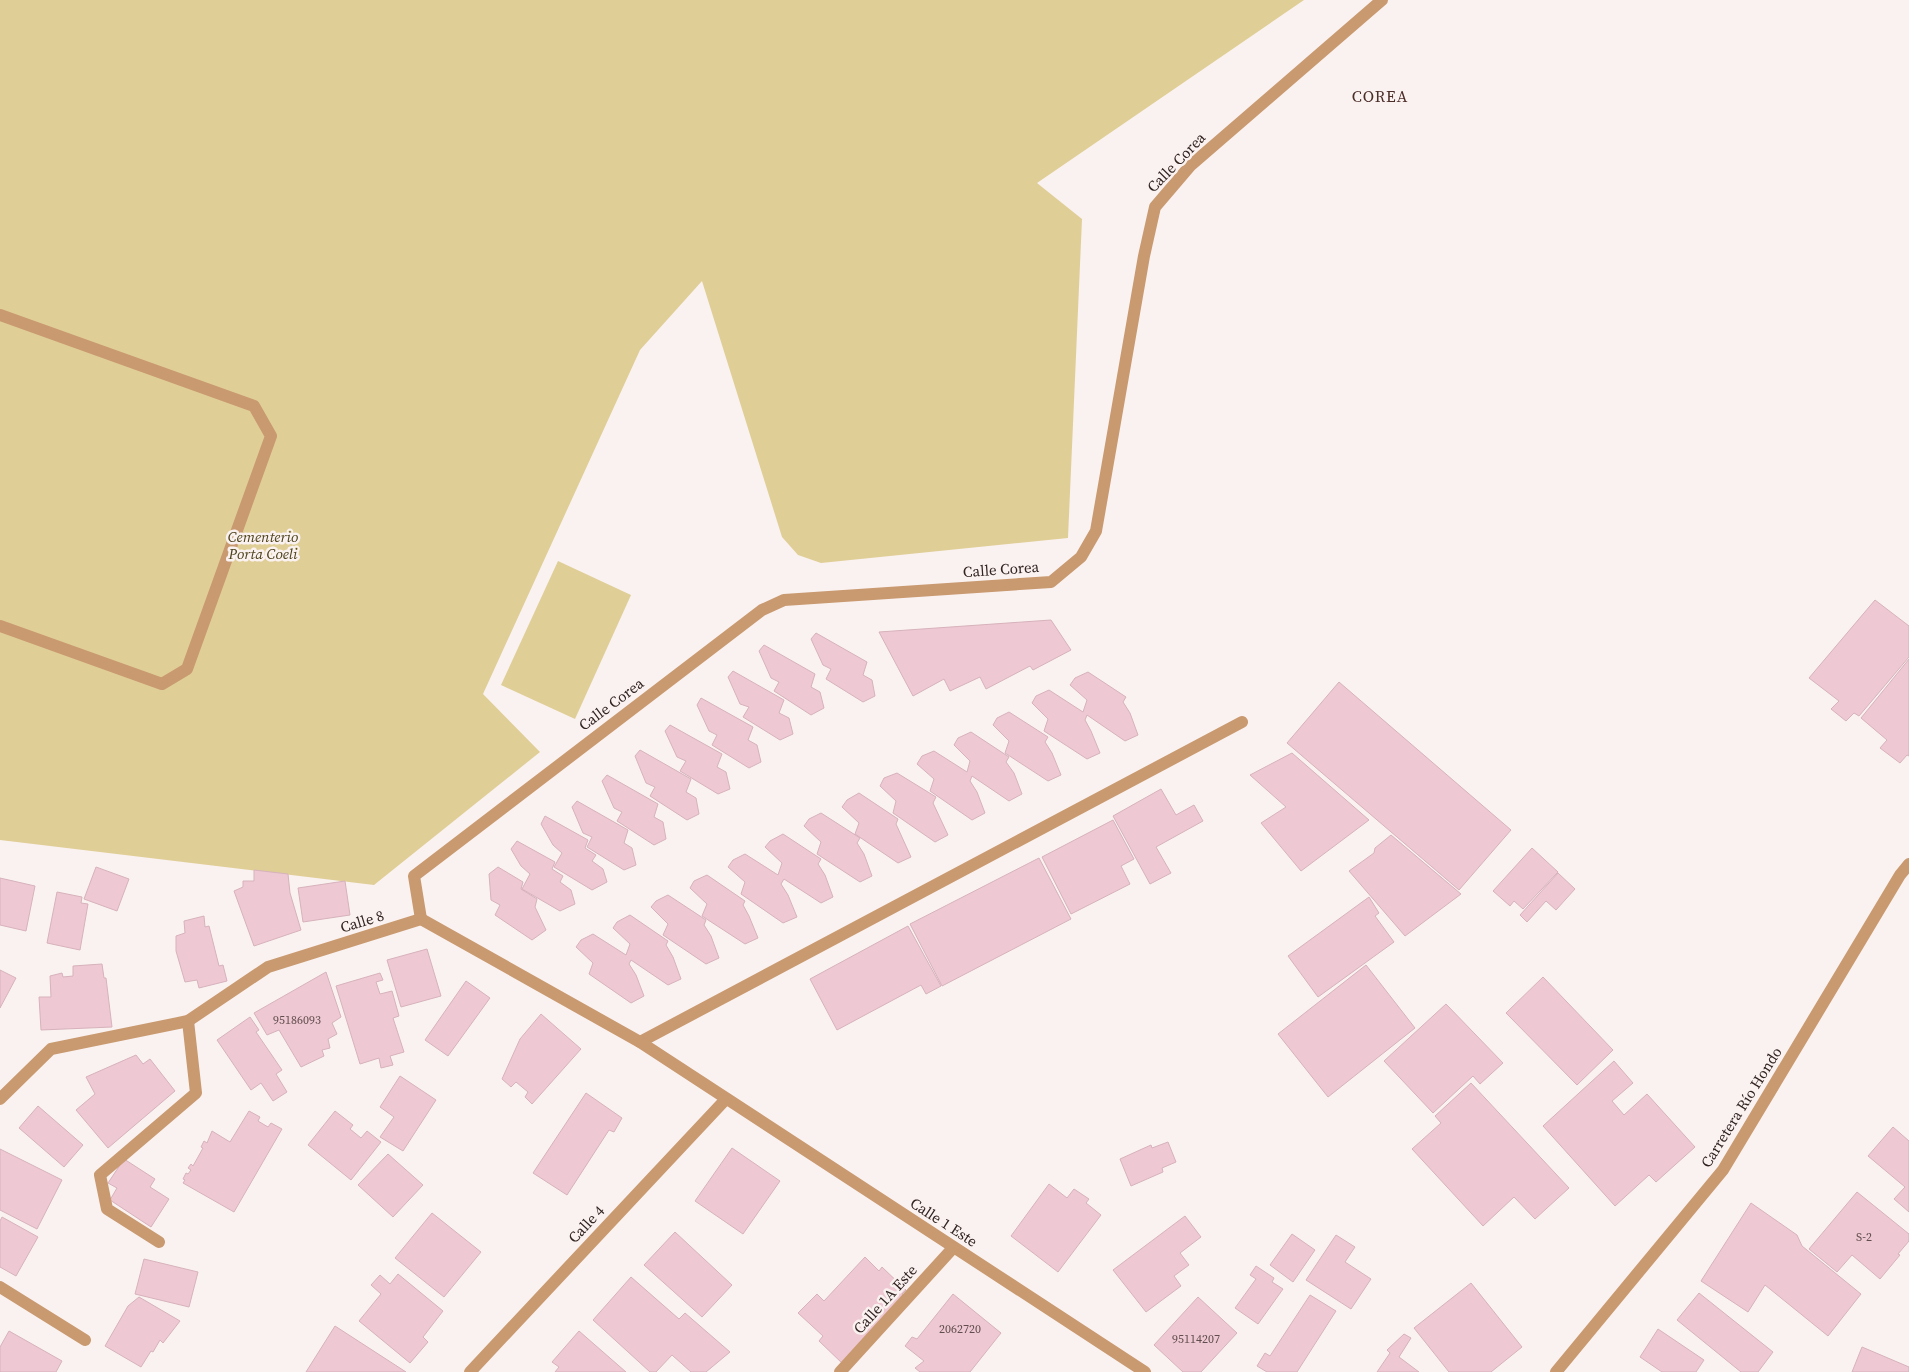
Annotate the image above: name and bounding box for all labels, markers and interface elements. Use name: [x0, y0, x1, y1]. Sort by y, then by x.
district label: COREA: [1352, 85, 1408, 107]
street label: Calle Corea: [1142, 127, 1210, 197]
park label: Cementerio Porta Coeli: [228, 526, 298, 564]
street label: Calle Corea: [962, 556, 1040, 582]
street label: Calle Corea: [574, 672, 648, 735]
street label: Calle 8: [338, 904, 386, 938]
house number: 95186093: [273, 1012, 321, 1028]
street label: Carretera Río Hondo: [1695, 1043, 1787, 1171]
street label: Calle 1 Este: [906, 1192, 982, 1252]
street label: Calle 4: [563, 1200, 609, 1248]
house number: S-2: [1856, 1229, 1872, 1245]
street label: Calle 1A Este: [848, 1260, 922, 1338]
house number: 2062720: [939, 1321, 981, 1337]
house number: 95114207: [1172, 1331, 1220, 1347]

